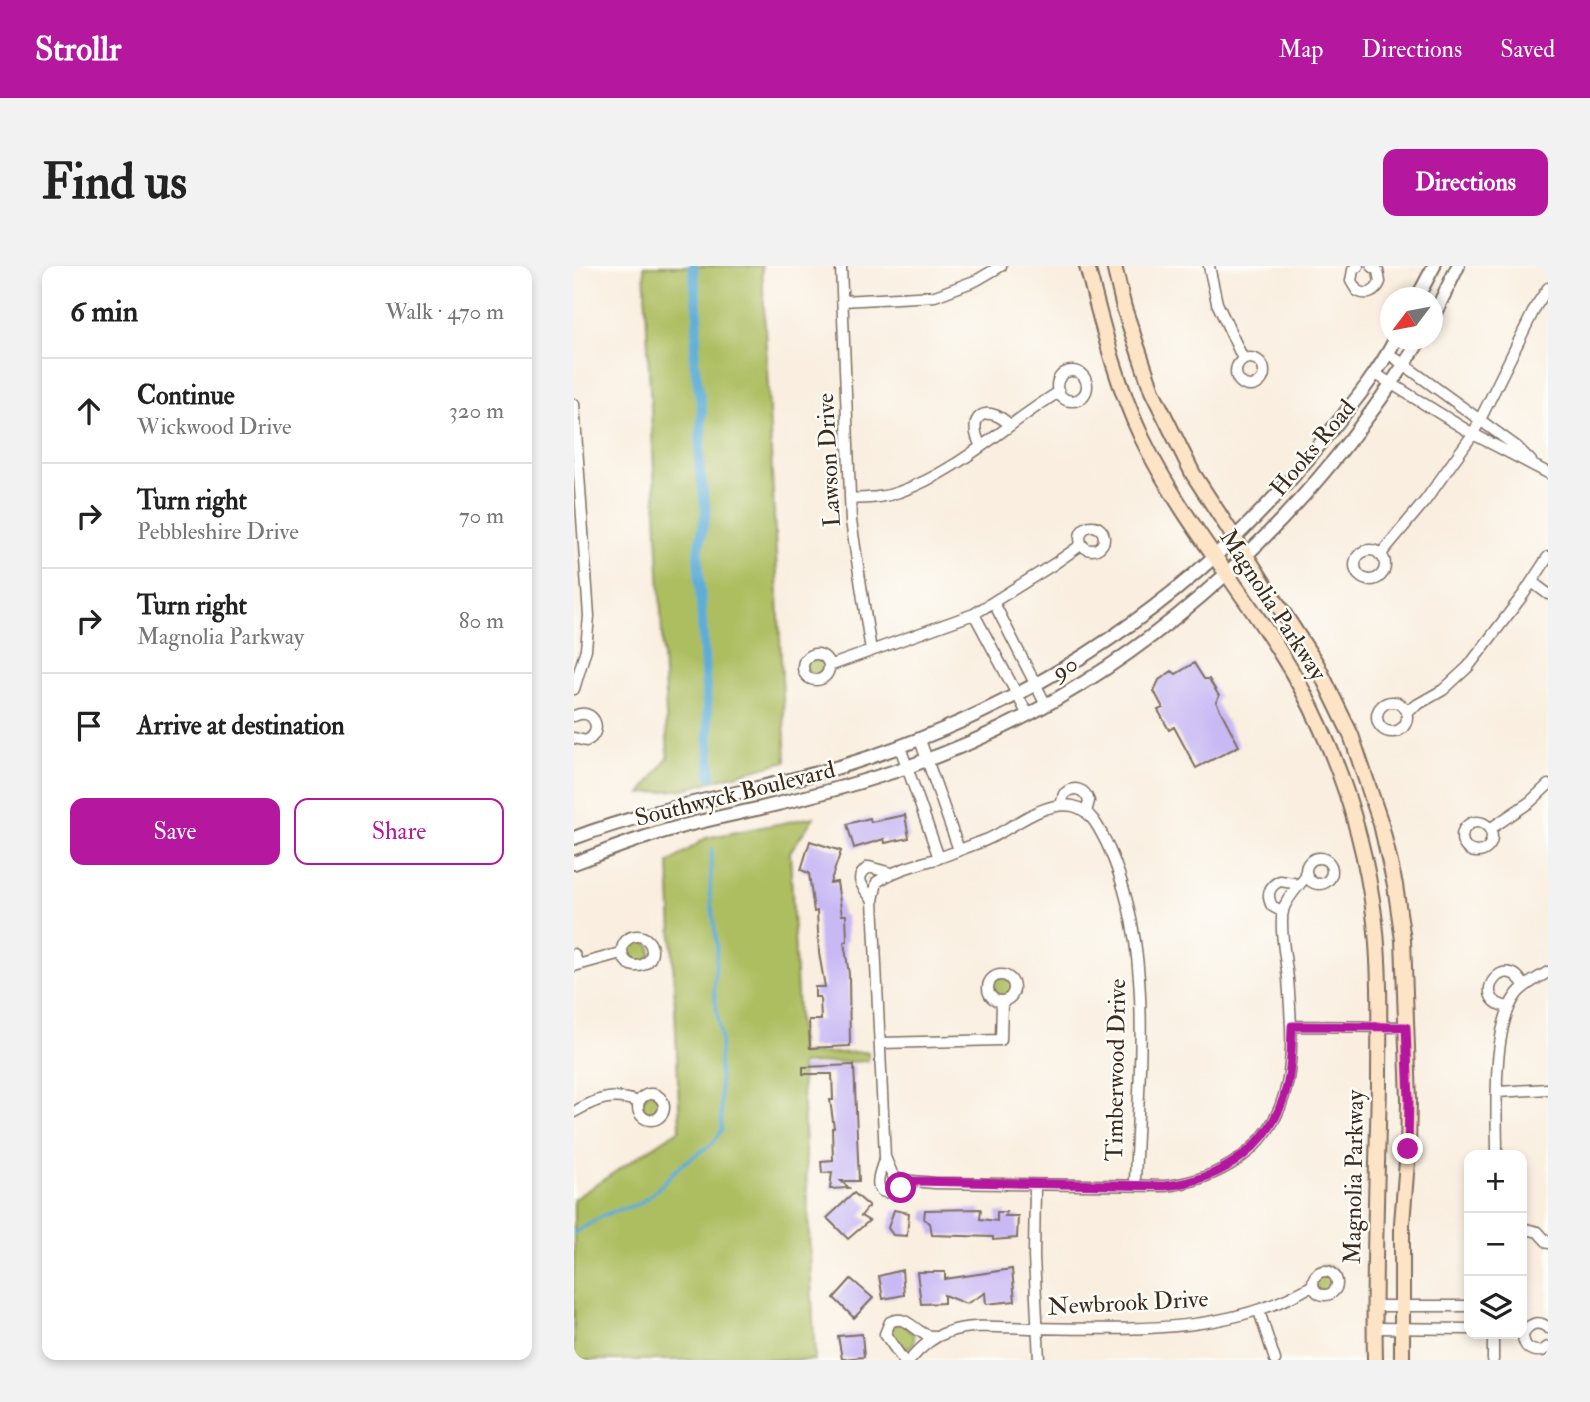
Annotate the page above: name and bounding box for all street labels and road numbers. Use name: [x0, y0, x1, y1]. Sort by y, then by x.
street label: Lawson Drive: [810, 392, 848, 528]
street label: Hooks Road: [1263, 393, 1363, 503]
street label: Magnolia Parkway: [1213, 523, 1334, 687]
street label: 90: [1045, 648, 1084, 689]
street label: Southwyck Boulevard: [632, 754, 838, 834]
street label: Timberwood Drive: [1099, 978, 1133, 1162]
street label: Magnolia Parkway: [1337, 1089, 1371, 1264]
street label: Newbrook Drive: [1047, 1283, 1209, 1323]

